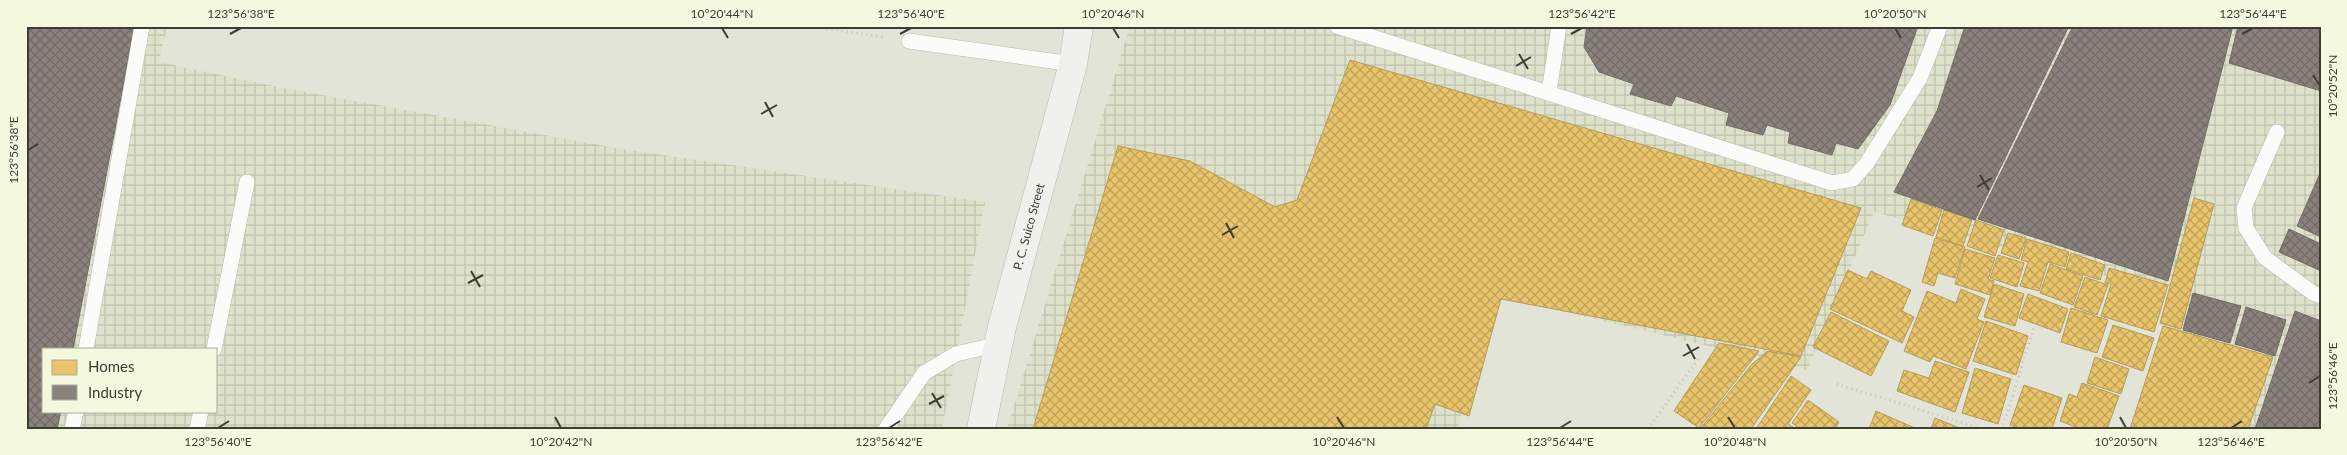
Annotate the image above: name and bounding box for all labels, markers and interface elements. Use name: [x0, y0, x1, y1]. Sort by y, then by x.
text: 123°56'38"E: [207, 6, 275, 21]
text: 10°20'44"N: [691, 6, 753, 21]
text: 123°56'40"E: [877, 6, 945, 21]
text: 10°20'46"N: [1082, 6, 1144, 21]
text: 123°56'42"E: [1548, 6, 1616, 21]
text: 10°20'50"N: [1864, 6, 1926, 21]
text: 123°56'44"E: [2219, 6, 2287, 21]
text: 10°20'52"N: [2325, 55, 2340, 117]
text: 123°56'38"E: [6, 116, 21, 184]
street label: P. C. Suico Street: [1010, 181, 1048, 272]
text: 123°56'46"E: [2325, 342, 2340, 410]
legend: [42, 348, 218, 412]
text: Homes: [88, 357, 134, 375]
text: Industry: [88, 383, 143, 401]
text: 123°56'40"E: [184, 434, 252, 449]
text: 10°20'42"N: [530, 434, 592, 449]
text: 123°56'42"E: [855, 434, 923, 449]
text: 10°20'46"N: [1313, 434, 1375, 449]
text: 123°56'44"E: [1526, 434, 1594, 449]
text: 10°20'48"N: [1704, 434, 1766, 449]
text: 10°20'50"N: [2095, 434, 2157, 449]
text: 123°56'46"E: [2197, 434, 2265, 449]

